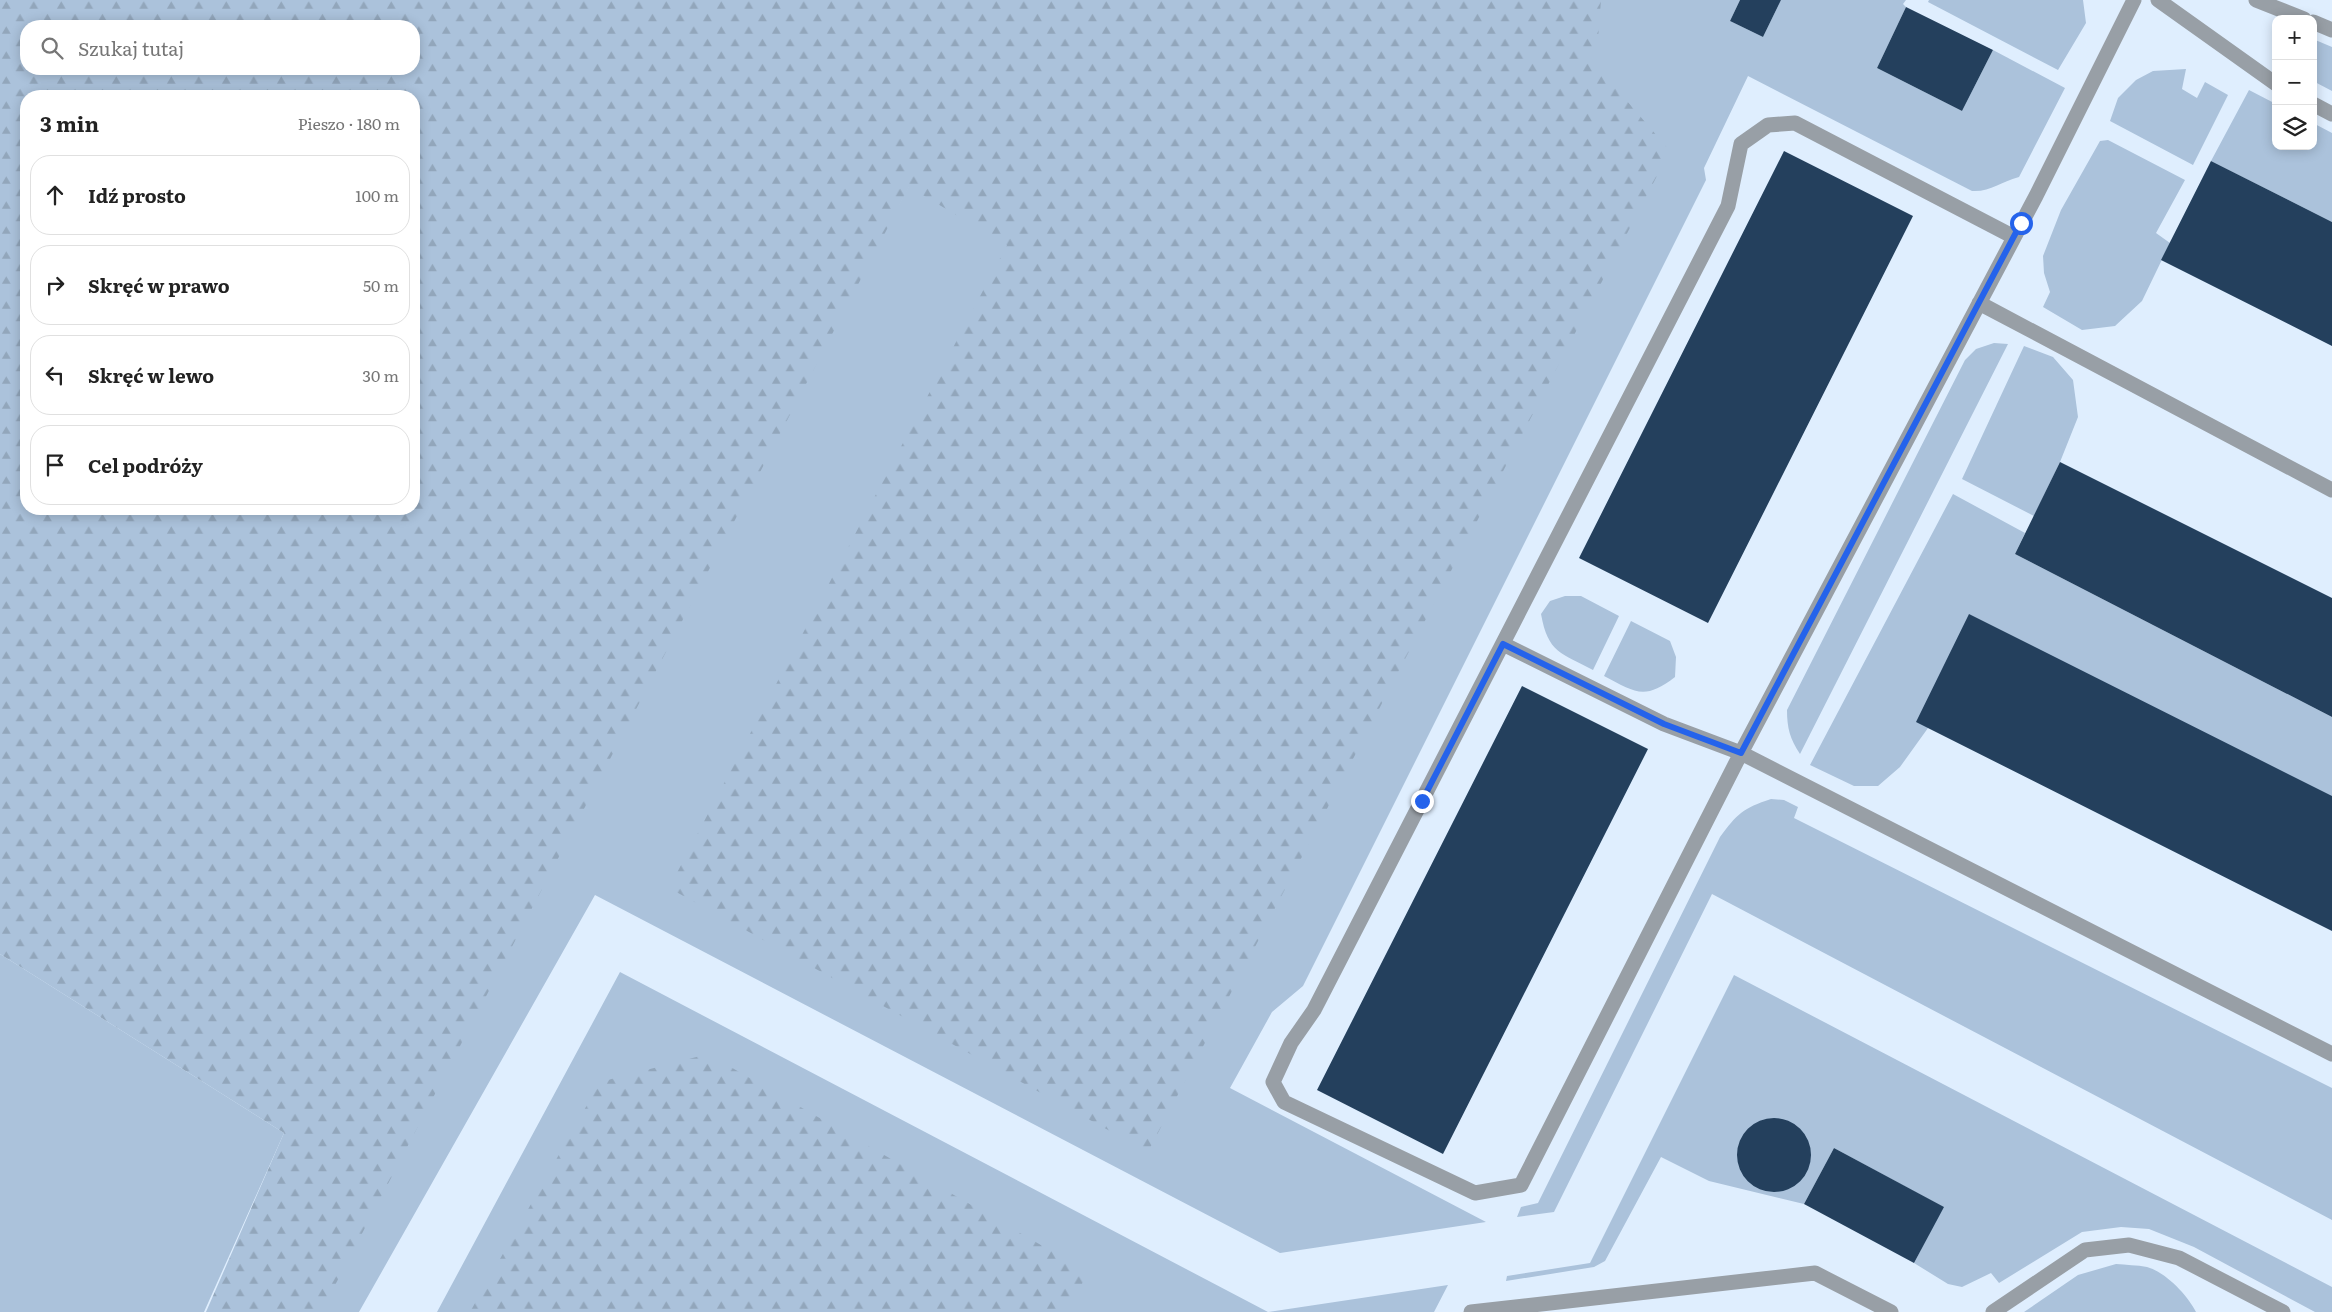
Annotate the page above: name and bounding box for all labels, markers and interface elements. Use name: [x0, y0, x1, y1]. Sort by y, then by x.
map controls: [2272, 15, 2317, 150]
button: +: [2272, 15, 2317, 60]
search box: [20, 20, 420, 75]
icon: search: [38, 34, 66, 62]
text: Szukaj tutaj: [78, 34, 184, 62]
button: −: [2272, 60, 2317, 105]
button: layers: [2272, 105, 2317, 150]
text: 3 min: [40, 107, 99, 138]
text: Pieszo · 180 m: [298, 111, 400, 135]
icon: ahead: [41, 181, 69, 209]
text: Idź prosto: [88, 181, 186, 209]
text: 100 m: [355, 183, 399, 207]
route start: [2010, 212, 2033, 235]
icon: right: [41, 271, 69, 299]
text: Skręć w prawo: [88, 271, 230, 299]
text: 50 m: [363, 273, 399, 297]
icon: left: [41, 361, 69, 389]
text: Skręć w lewo: [88, 361, 214, 389]
text: 30 m: [362, 363, 399, 387]
icon: arrive: [41, 451, 69, 479]
text: Cel podróży: [88, 451, 203, 479]
route end: [1411, 790, 1434, 813]

